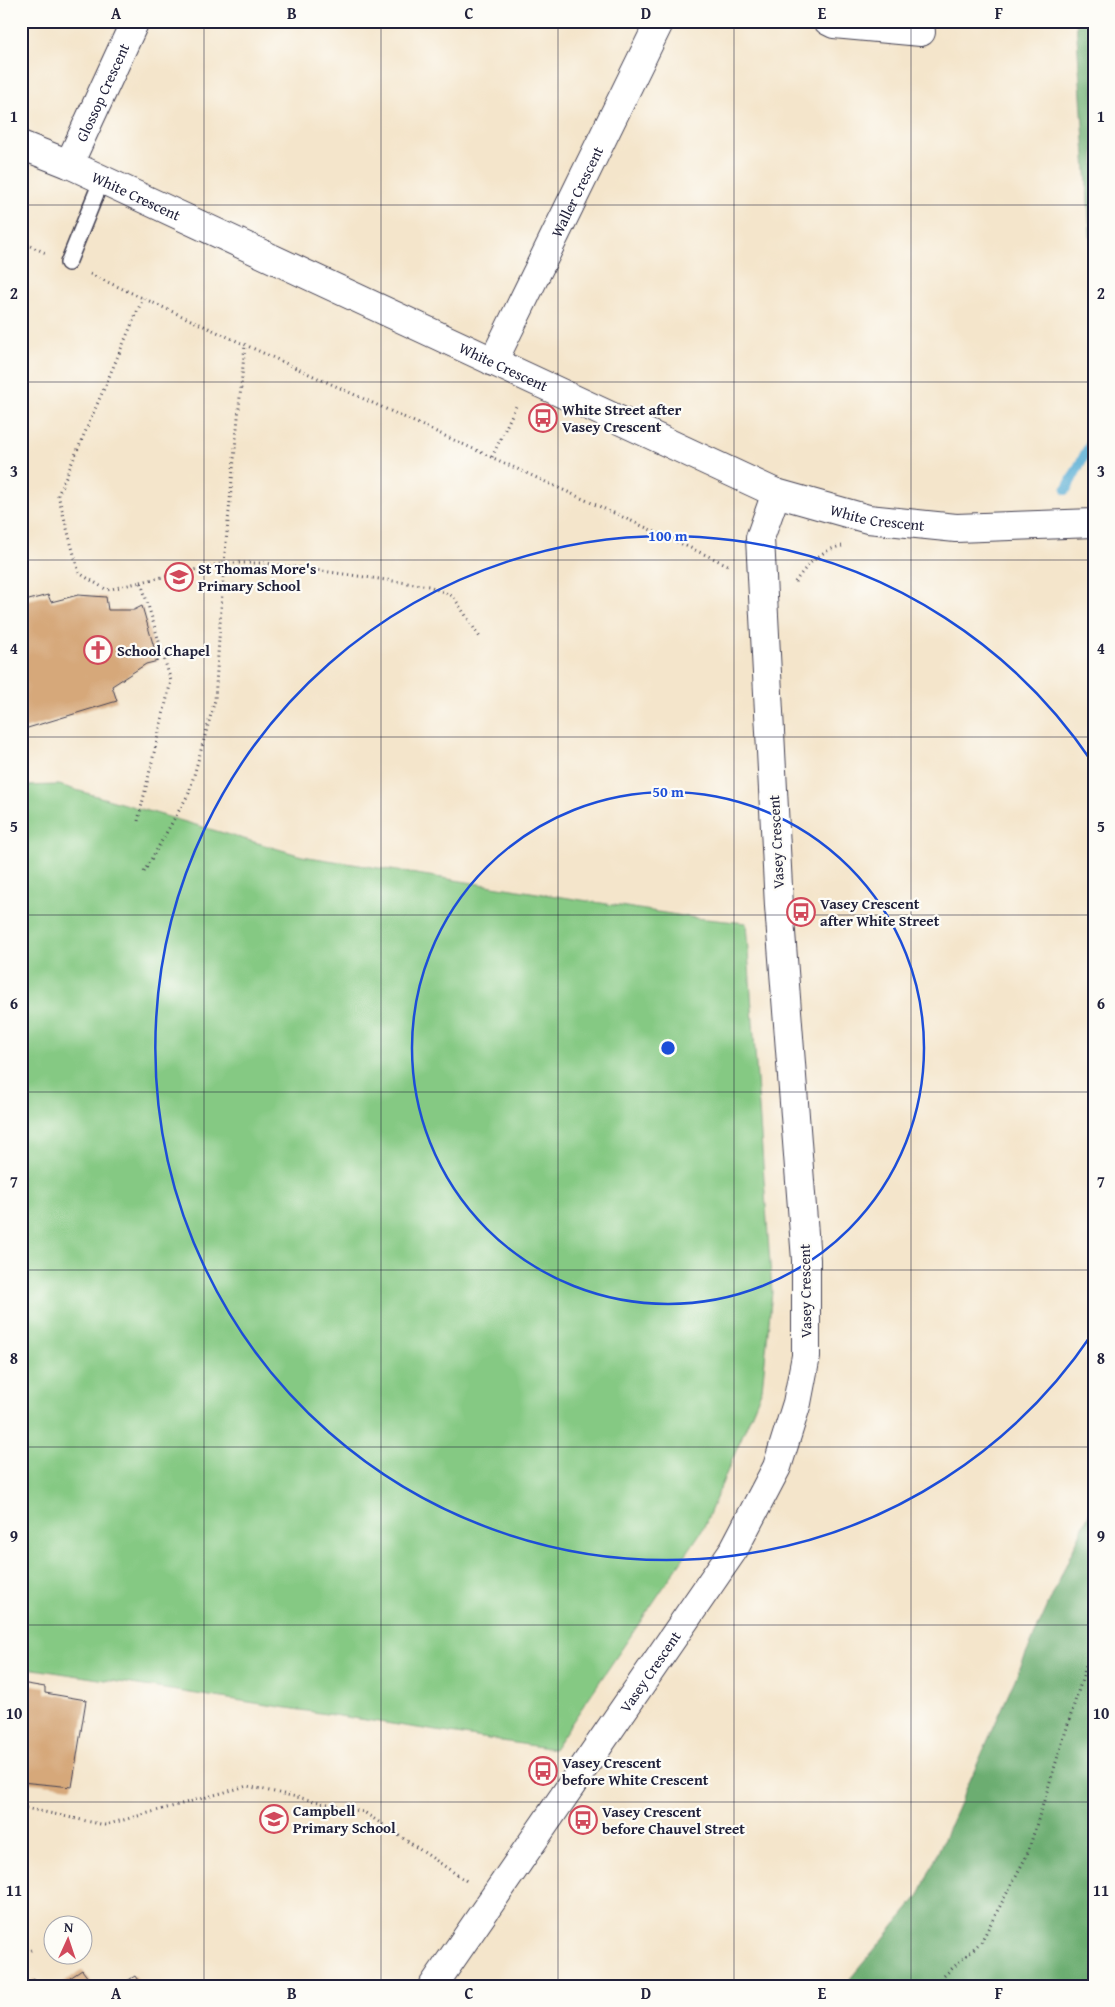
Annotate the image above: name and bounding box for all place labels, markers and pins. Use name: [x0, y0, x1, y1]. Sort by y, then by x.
place label: White Street after Vasey Crescent: [562, 399, 682, 437]
bus stop icon: White Street after Vasey Crescent: [528, 403, 558, 433]
place label: St Thomas More's Primary School: [198, 558, 316, 596]
school or university icon: St Thomas More's Primary School: [164, 562, 194, 592]
church icon: School Chapel: [83, 635, 113, 665]
place label: School Chapel: [117, 640, 210, 661]
place label: Vasey Crescent after White Street: [820, 893, 940, 931]
bus stop icon: Vasey Crescent after White Street: [786, 897, 816, 927]
centre of rings: [659, 1039, 677, 1057]
place label: Vasey Crescent before White Crescent: [562, 1752, 709, 1790]
bus stop icon: Vasey Crescent before White Crescent: [528, 1756, 558, 1786]
place label: Campbell Primary School: [293, 1800, 396, 1838]
place label: Vasey Crescent before Chauvel Street: [602, 1801, 745, 1839]
school or university icon: Campbell Primary School: [259, 1804, 289, 1834]
bus stop icon: Vasey Crescent before Chauvel Street: [568, 1805, 598, 1835]

